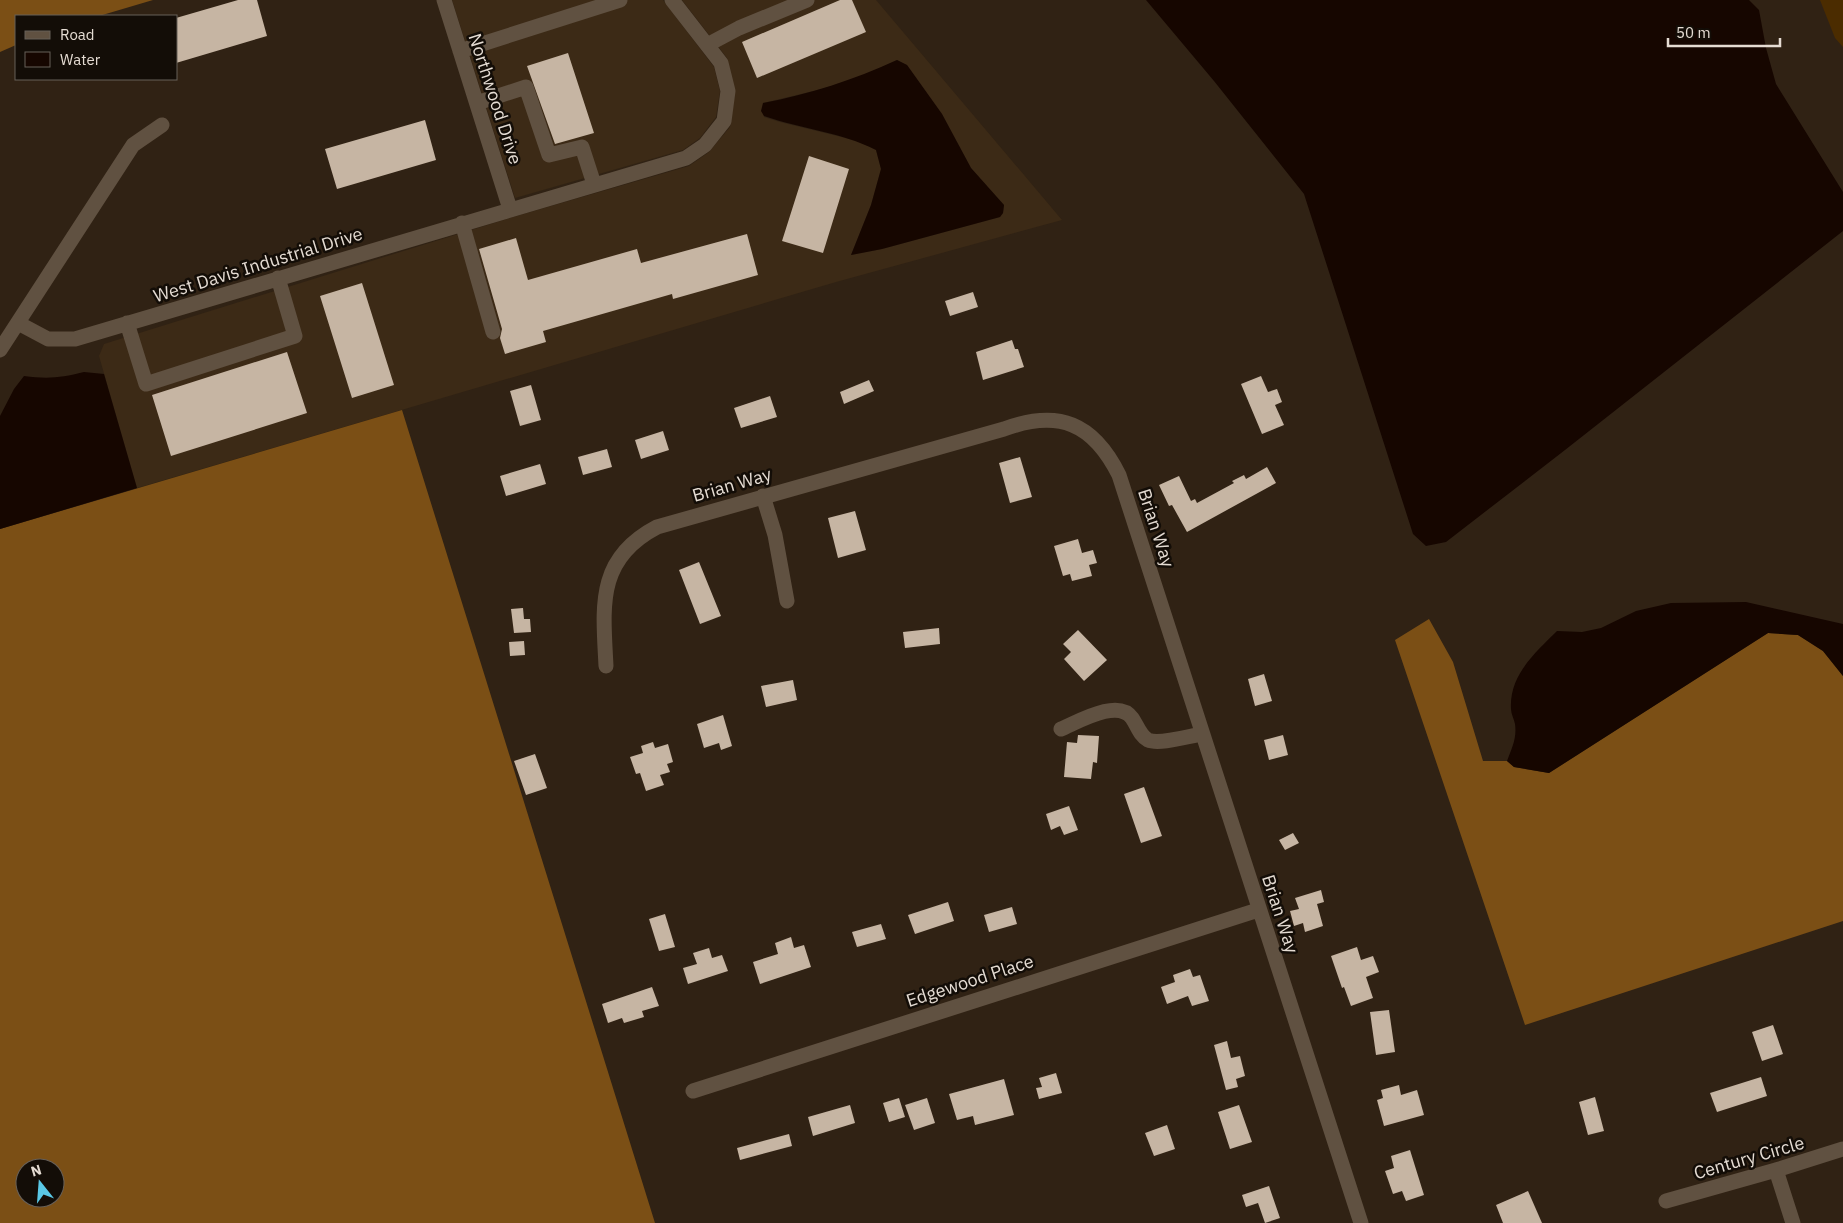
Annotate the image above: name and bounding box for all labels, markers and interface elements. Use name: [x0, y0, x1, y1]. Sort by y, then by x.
legend: [15, 15, 178, 80]
scale bar: [1668, 15, 1780, 47]
text: 50 m: [1676, 23, 1711, 42]
text: Road: [60, 25, 95, 44]
street label: Northwood Drive: [463, 30, 528, 167]
text: Water: [60, 50, 101, 69]
street label: West Davis Industrial Drive: [151, 222, 365, 307]
street label: Brian Way: [690, 462, 774, 507]
street label: Brian Way: [1133, 486, 1180, 570]
street label: Brian Way: [1257, 872, 1304, 956]
street label: Edgewood Place: [903, 949, 1037, 1012]
street label: Century Circle: [1691, 1131, 1807, 1184]
north arrow: [15, 1158, 65, 1208]
text: N: [29, 1160, 44, 1181]

